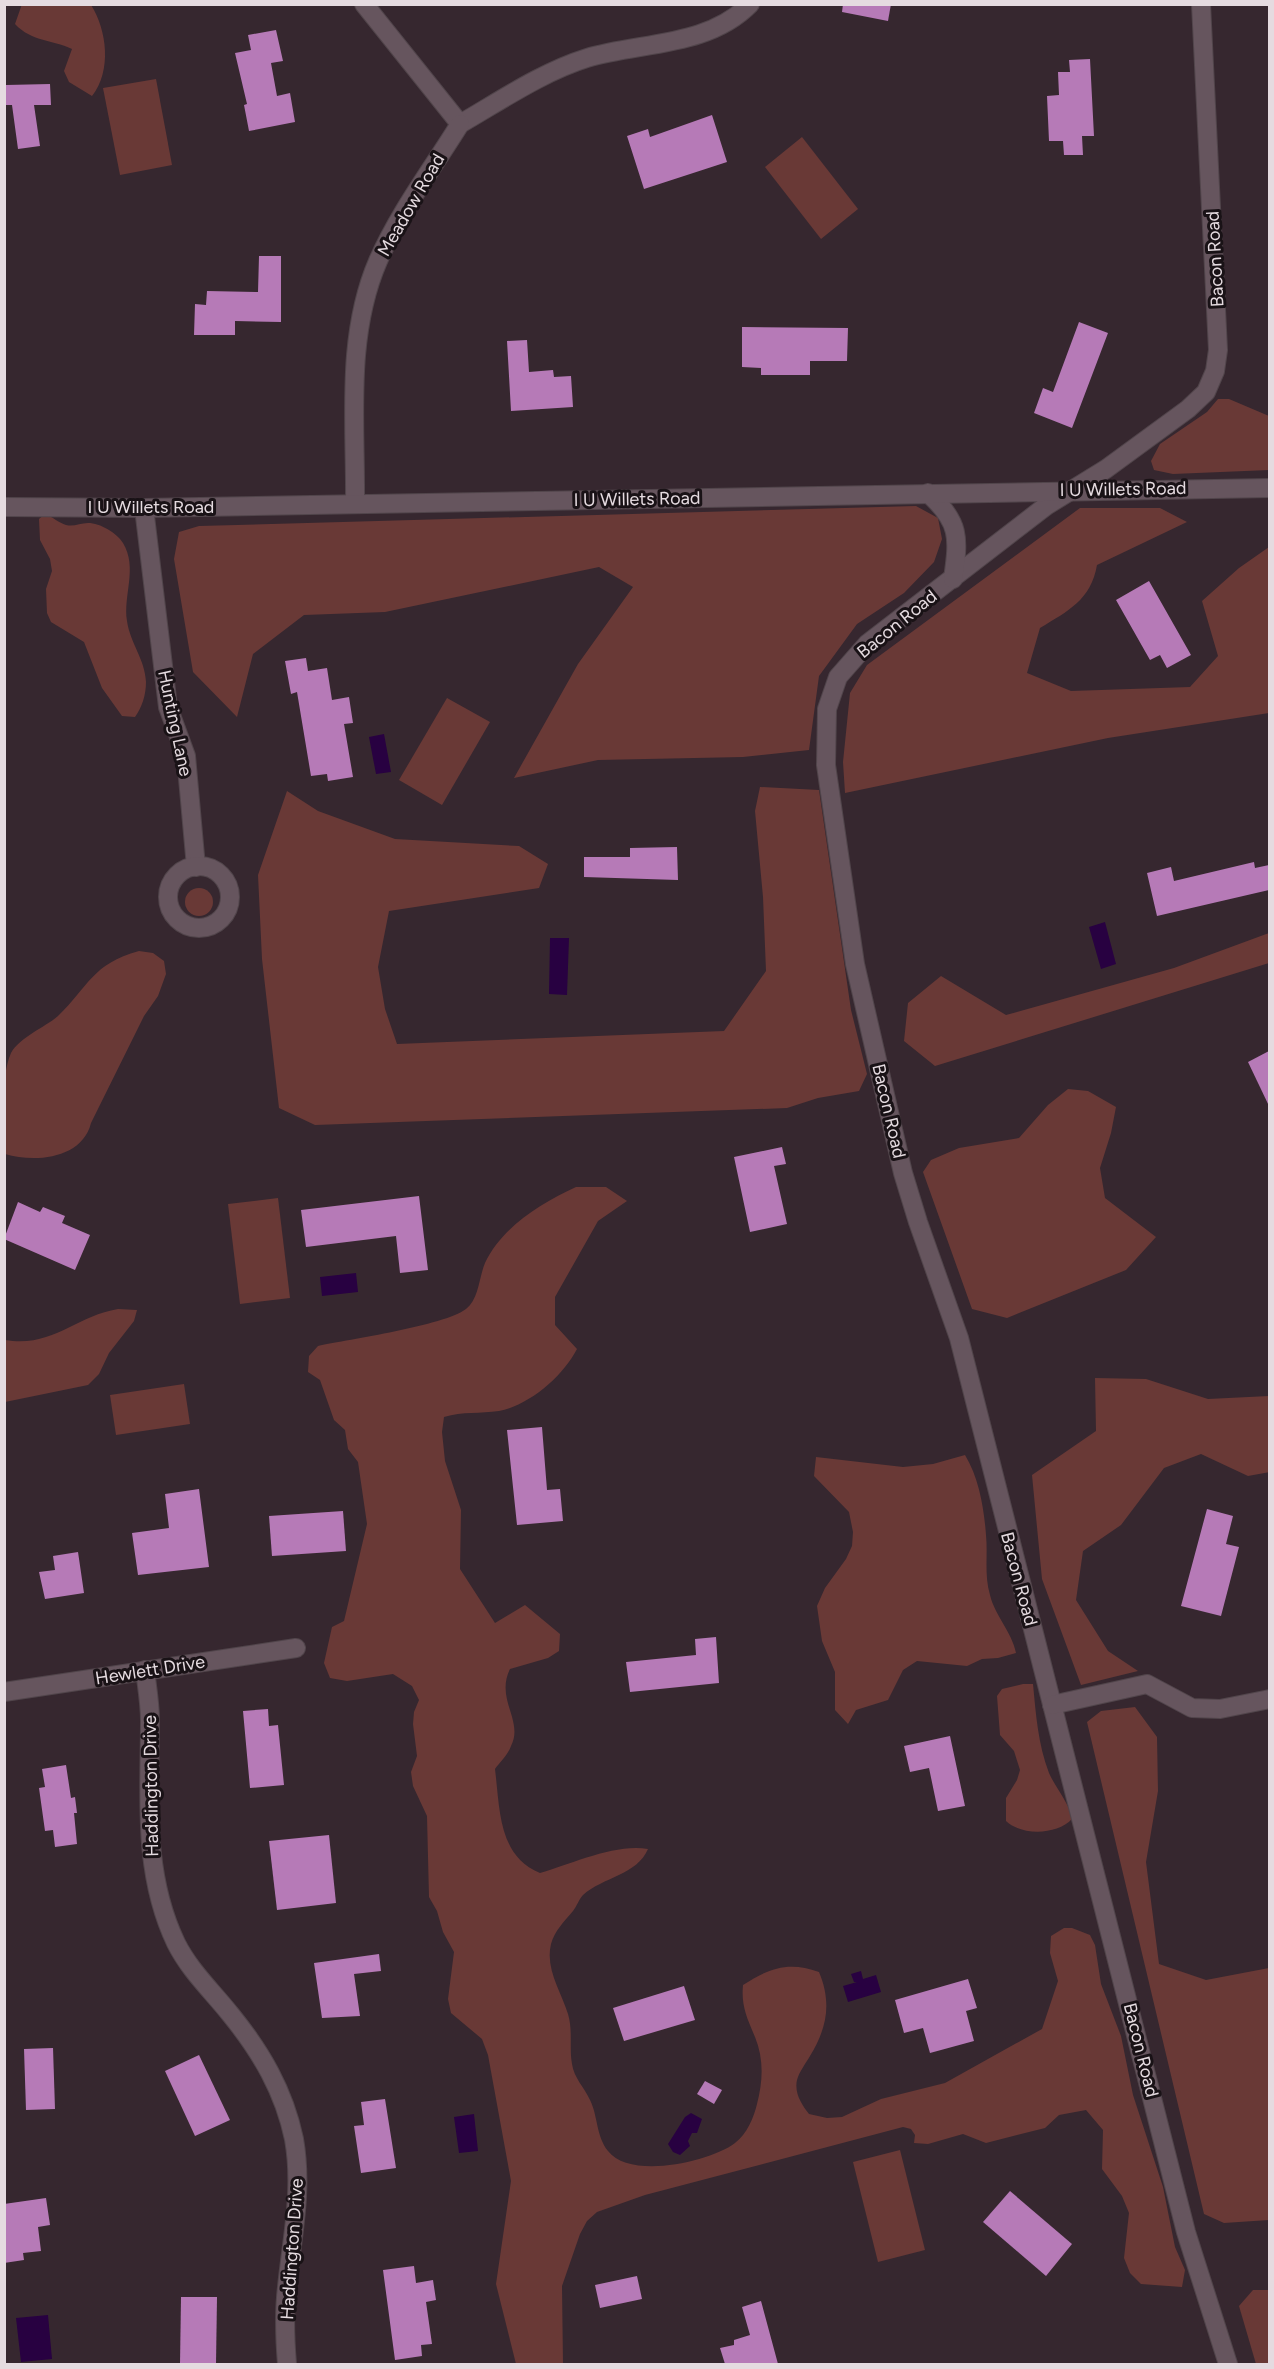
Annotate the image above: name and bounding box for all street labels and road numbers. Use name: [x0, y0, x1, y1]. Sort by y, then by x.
street label: Meadow Road: [373, 150, 449, 260]
street label: Bacon Road: [1201, 210, 1229, 308]
street label: I U Willets Road: [1059, 477, 1187, 501]
street label: I U Willets Road: [573, 487, 701, 511]
street label: I U Willets Road: [88, 496, 214, 518]
street label: Bacon Road: [853, 585, 941, 663]
street label: Hunting Lane: [153, 668, 197, 778]
street label: Bacon Road: [867, 1062, 911, 1160]
street label: Bacon Road: [996, 1530, 1042, 1628]
street label: Hewlett Drive: [94, 1650, 207, 1690]
street label: Haddington Drive: [139, 1715, 163, 1857]
street label: Bacon Road: [1119, 2001, 1163, 2099]
street label: Haddington Drive: [276, 2177, 308, 2321]

